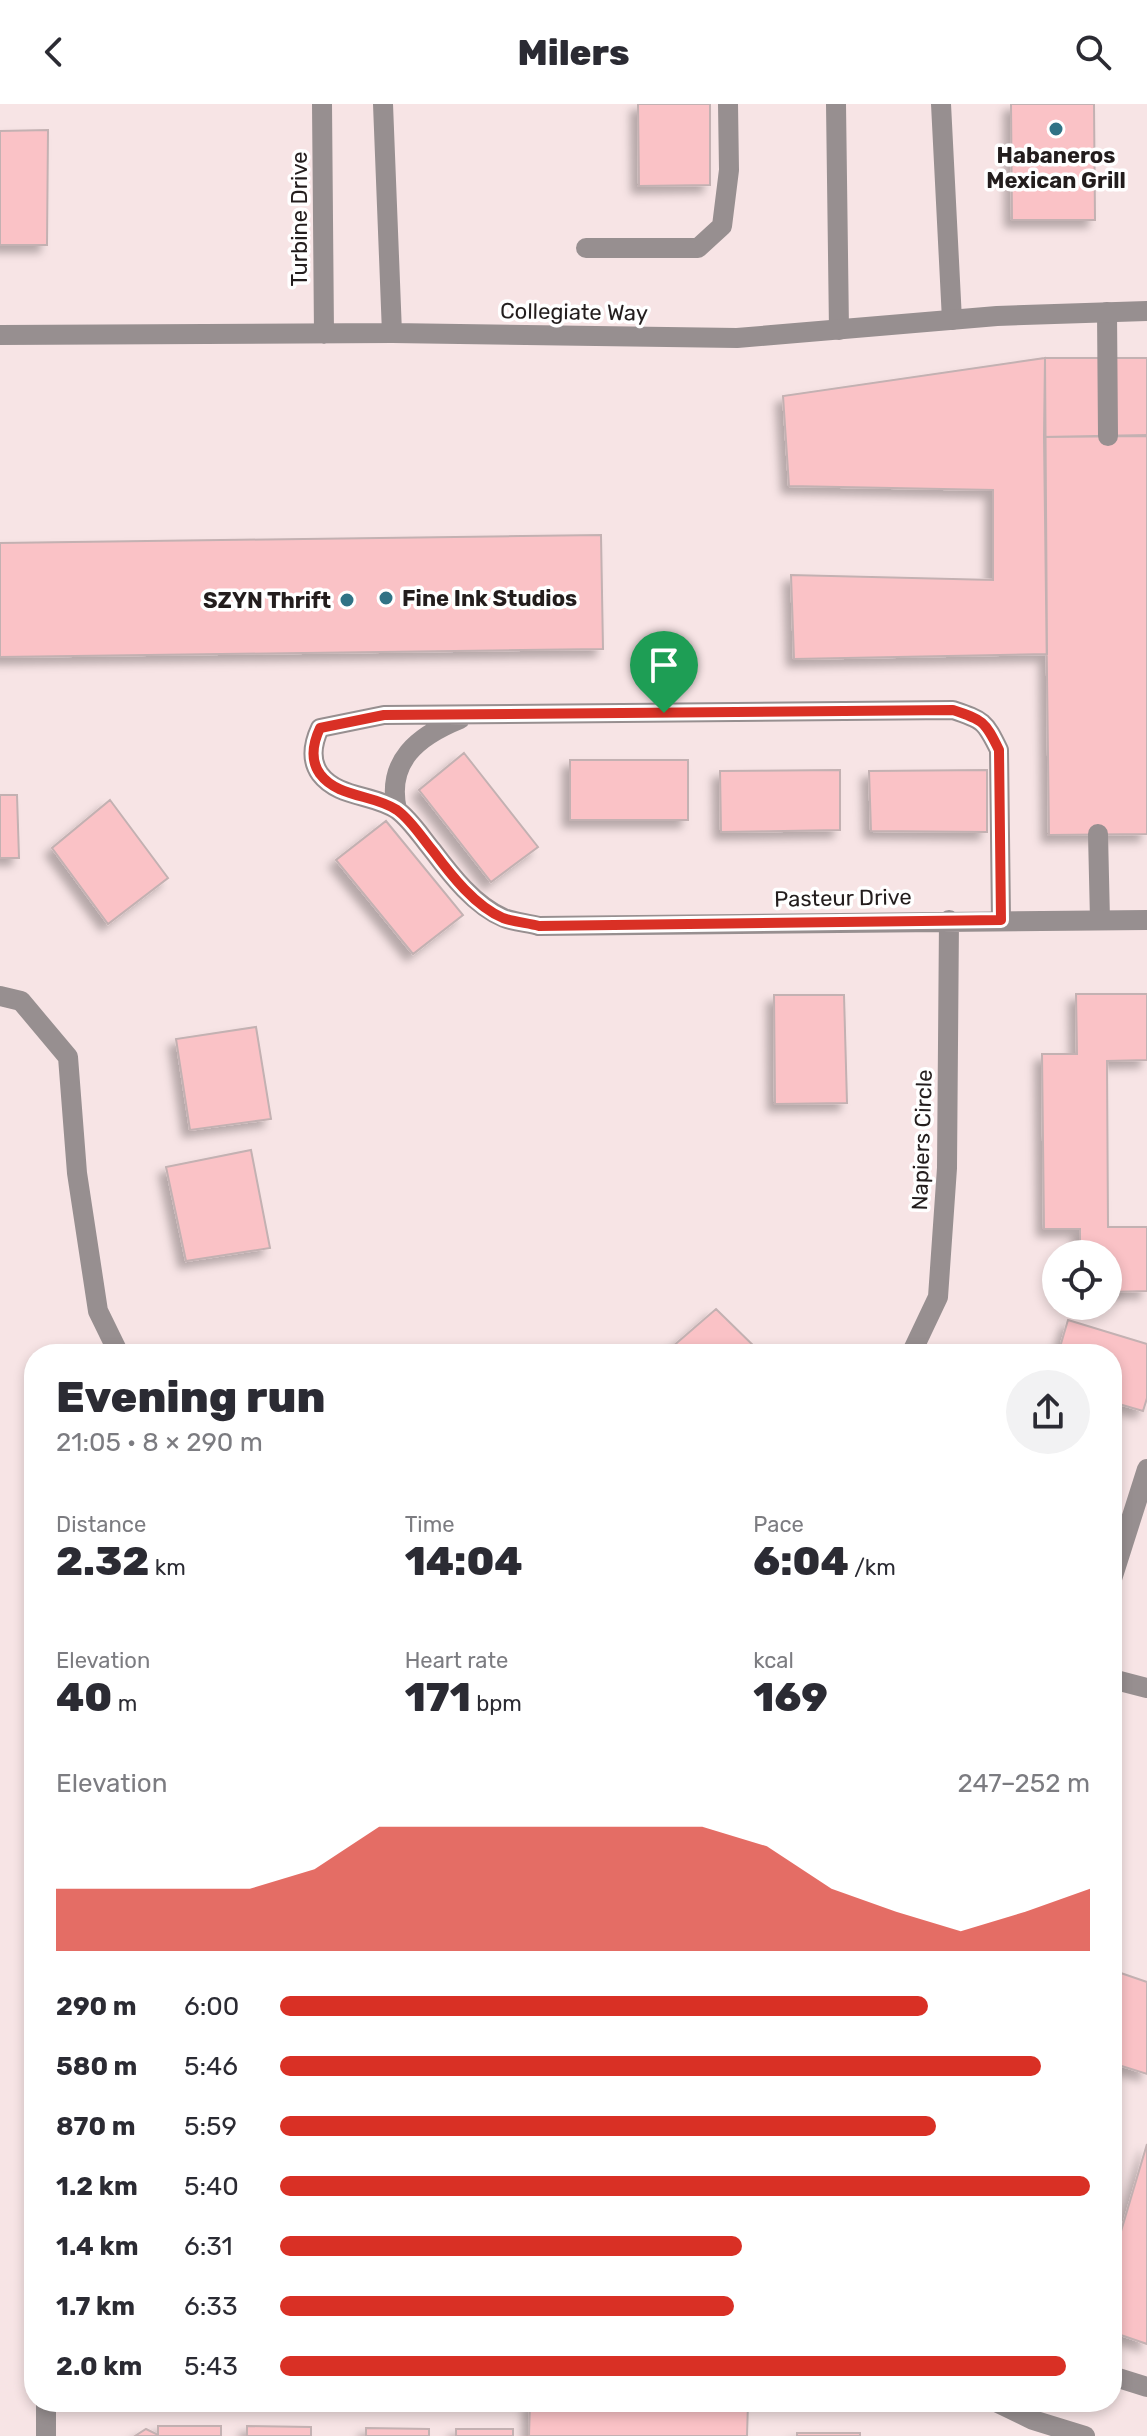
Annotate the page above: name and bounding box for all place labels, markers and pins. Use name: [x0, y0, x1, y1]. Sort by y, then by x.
marker: Habaneros Mexican Grill: [1047, 120, 1065, 138]
place label: Habaneros Mexican Grill: [986, 142, 1126, 194]
place label: Fine Ink Studios: [402, 585, 577, 612]
place label: SZYN Thrift: [203, 587, 331, 614]
marker: Fine Ink Studios: [377, 589, 395, 607]
marker: SZYN Thrift: [338, 591, 356, 609]
pin: [630, 631, 698, 713]

